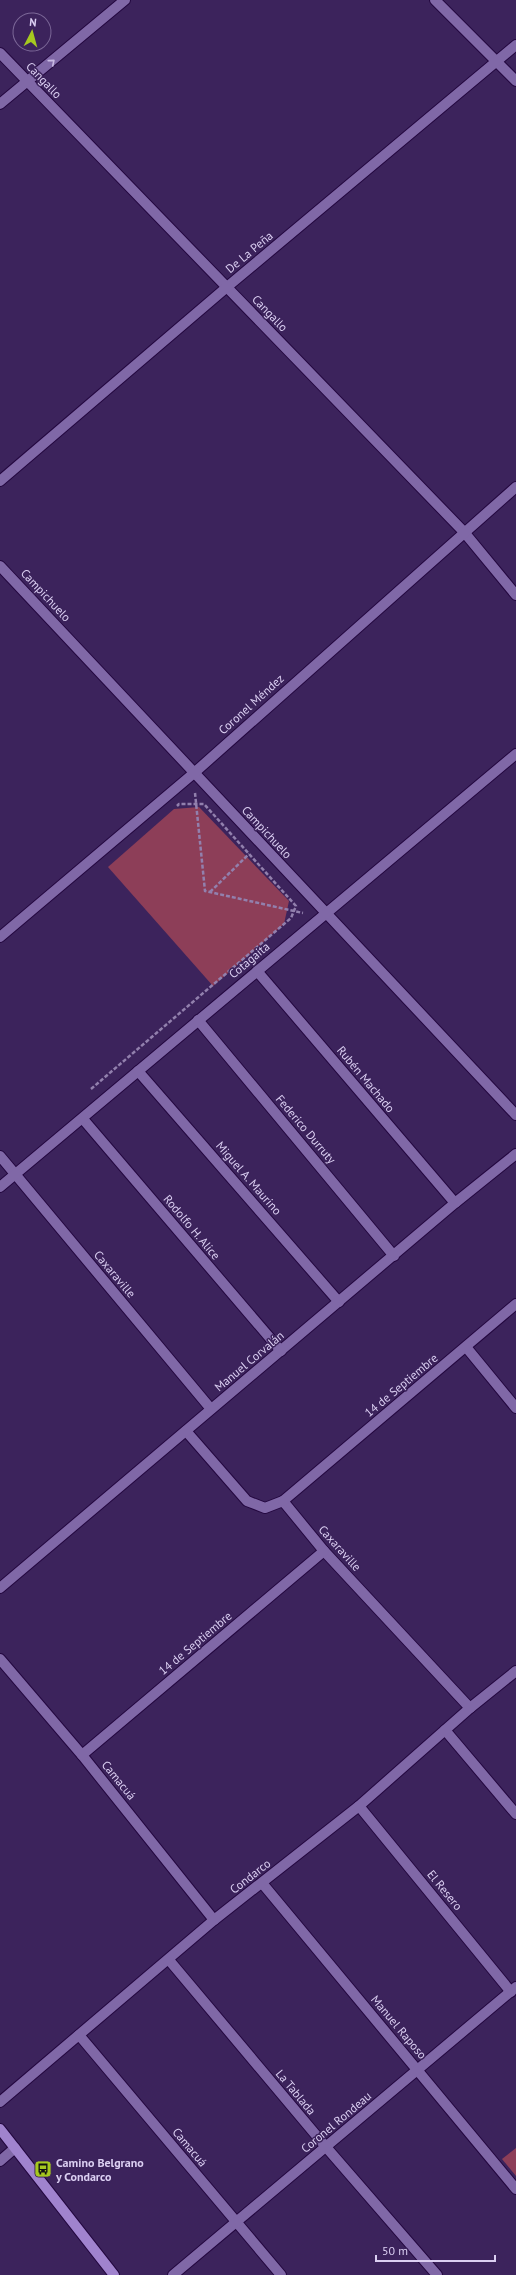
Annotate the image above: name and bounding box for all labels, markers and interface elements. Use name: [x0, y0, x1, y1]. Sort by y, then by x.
north arrow: [12, 12, 52, 52]
text: N: [29, 15, 37, 29]
street label: Cangallo: [23, 59, 65, 101]
one-way arrow: [47, 59, 54, 66]
street label: De La Peña: [222, 228, 276, 276]
street label: Cangallo: [249, 292, 291, 334]
street label: Campichuelo: [18, 566, 74, 624]
street label: Coronel Méndez: [215, 671, 287, 737]
street label: Campichuelo: [239, 803, 295, 861]
street label: Cotagaita: [226, 939, 272, 981]
street label: Rubén Machado: [334, 1043, 398, 1115]
street label: Federico Durruty: [273, 1091, 339, 1167]
street label: Miguel A. Maurino: [213, 1138, 285, 1218]
street label: Rodolfo H. Alice: [160, 1191, 224, 1263]
street label: Caxaraville: [91, 1247, 139, 1301]
street label: Manuel Corvalán: [211, 1328, 287, 1394]
street label: 14 de Septiembre: [361, 1350, 441, 1420]
street label: Caxaraville: [315, 1522, 365, 1574]
street label: 14 de Septiembre: [155, 1608, 235, 1678]
street label: Camacuá: [99, 1757, 139, 1803]
street label: Condarco: [227, 1855, 273, 1897]
street label: El Resero: [424, 1867, 466, 1913]
street label: Manuel Raposo: [368, 1992, 430, 2062]
street label: La Tablada: [273, 2066, 319, 2118]
street label: Coronel Rondeau: [298, 2088, 374, 2156]
street label: Camacuá: [169, 2125, 211, 2170]
place label: Camino Belgrano y Condarco: [55, 2155, 144, 2184]
bus stop icon: Camino Belgrano y Condarco: [33, 2159, 53, 2179]
scale bar: [376, 2237, 495, 2263]
text: 50 m: [382, 2243, 408, 2258]

